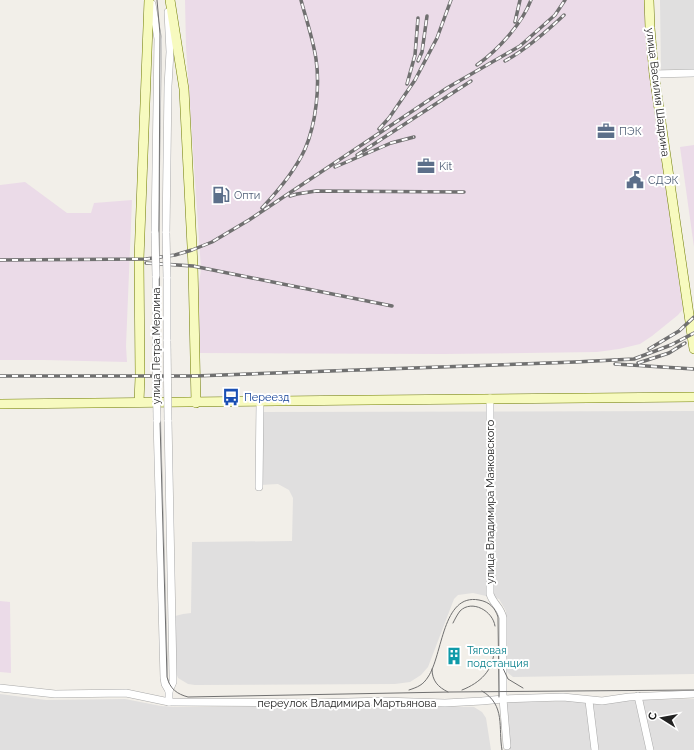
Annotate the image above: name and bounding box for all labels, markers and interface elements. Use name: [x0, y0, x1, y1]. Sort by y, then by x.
street label: улица Василия Шадрина: [643, 27, 672, 157]
office icon: ПЭК: [596, 121, 616, 141]
place label: ПЭК: [619, 125, 642, 138]
office icon: Kit: [416, 156, 436, 176]
place label: Kit: [439, 160, 452, 173]
public building icon: СДЭК: [625, 170, 645, 190]
place label: СДЭК: [648, 174, 679, 187]
fuel station icon: Опти: [211, 185, 231, 205]
place label: Опти: [234, 189, 260, 202]
street label: улица Петра Мерлина: [150, 287, 163, 405]
bus stop icon: Переезд: [221, 387, 241, 407]
place label: Переезд: [244, 391, 290, 404]
street label: улица Владимира Маяковского: [484, 419, 497, 584]
place label: Тяговая подстанция: [467, 644, 528, 670]
building icon: Тяговая подстанция: [444, 646, 464, 666]
street label: переулок Владимира Мартьянова: [258, 697, 436, 710]
north arrow: [642, 698, 682, 738]
text: С: [646, 711, 660, 721]

